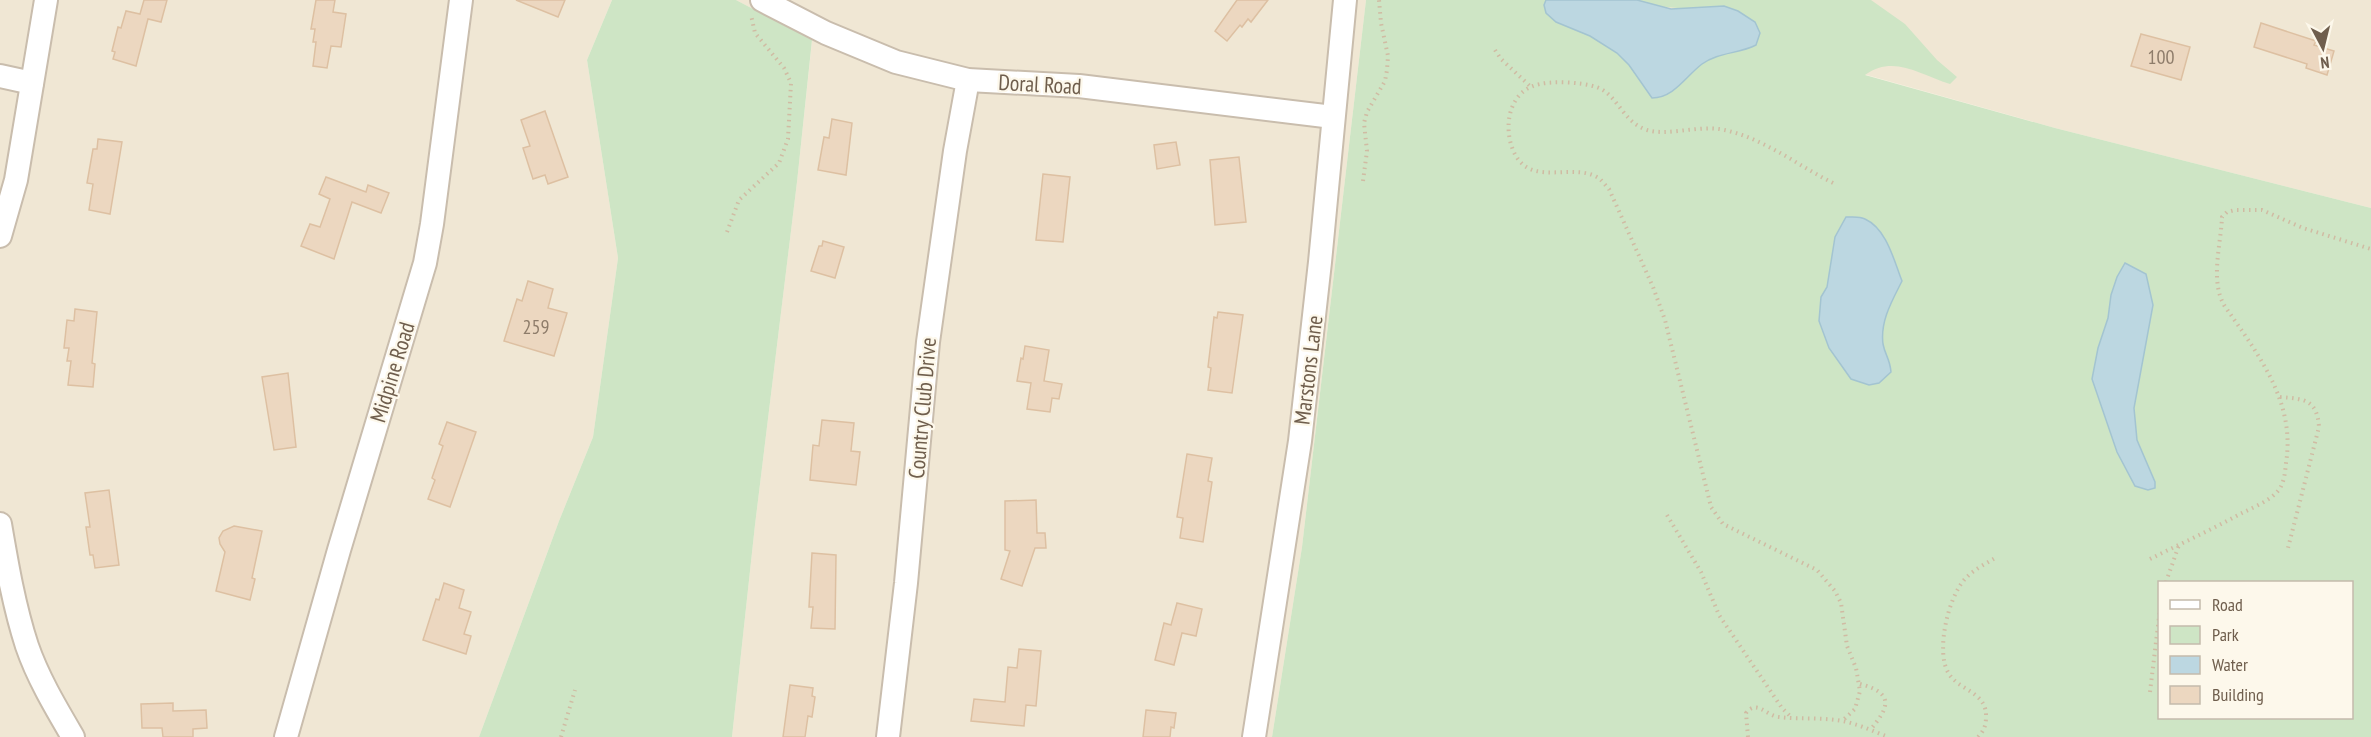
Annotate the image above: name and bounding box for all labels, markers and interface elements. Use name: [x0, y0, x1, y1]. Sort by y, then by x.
north arrow: [2293, 18, 2353, 78]
house number: 100: [2148, 44, 2175, 70]
text: N: [2319, 52, 2330, 73]
street label: Doral Road: [998, 68, 1082, 100]
house number: 259: [523, 314, 550, 340]
street label: Marstons Lane: [1287, 314, 1329, 426]
street label: Midpine Road: [363, 318, 421, 426]
street label: Country Club Drive: [902, 336, 942, 480]
legend: [2158, 581, 2353, 719]
text: Road: [2212, 593, 2243, 616]
text: Park: [2212, 623, 2239, 646]
text: Water: [2212, 653, 2248, 676]
text: Building: [2212, 683, 2264, 706]

